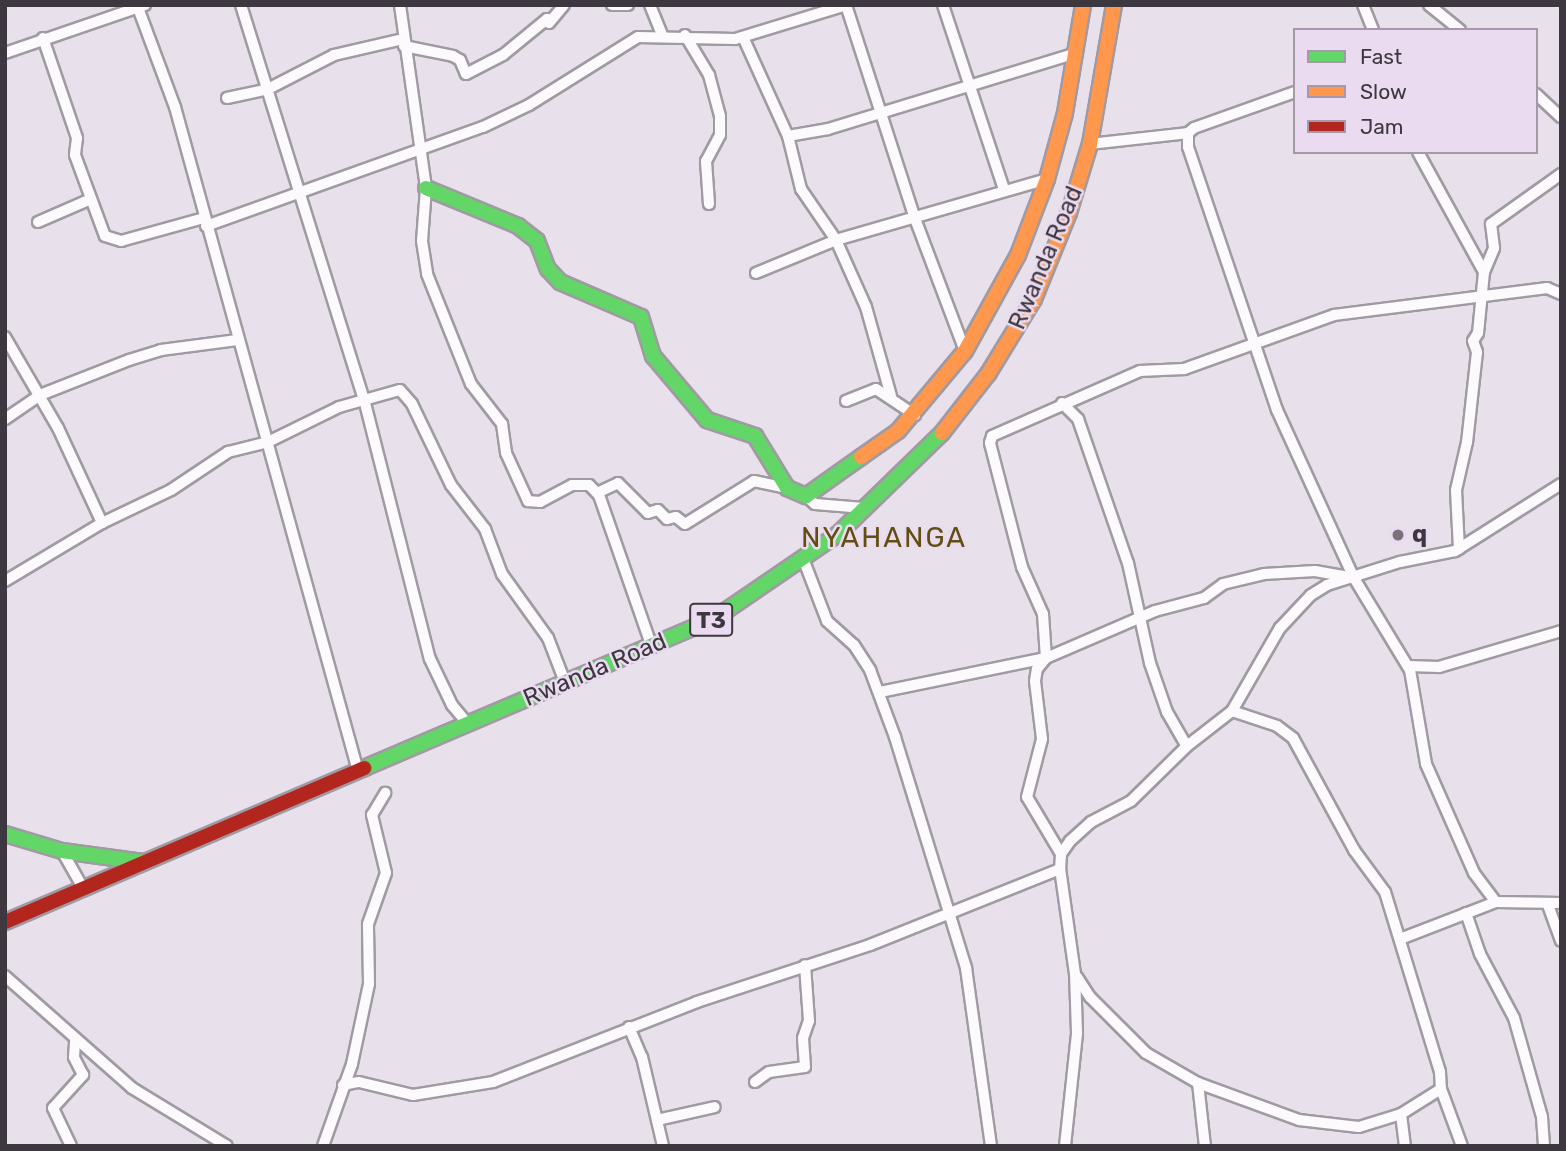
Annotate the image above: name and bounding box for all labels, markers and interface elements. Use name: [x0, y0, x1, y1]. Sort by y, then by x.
legend: [1293, 28, 1538, 154]
text: Fast: [1360, 44, 1402, 69]
text: Slow: [1360, 79, 1407, 104]
text: Jam: [1360, 114, 1404, 139]
street label: Rwanda Road: [1003, 182, 1089, 334]
district label: NYAHANGA: [802, 521, 966, 555]
place label: q: [1412, 521, 1427, 549]
marker: q: [1390, 527, 1406, 543]
road number: T3: [688, 600, 734, 640]
street label: Rwanda Road: [519, 627, 671, 713]

